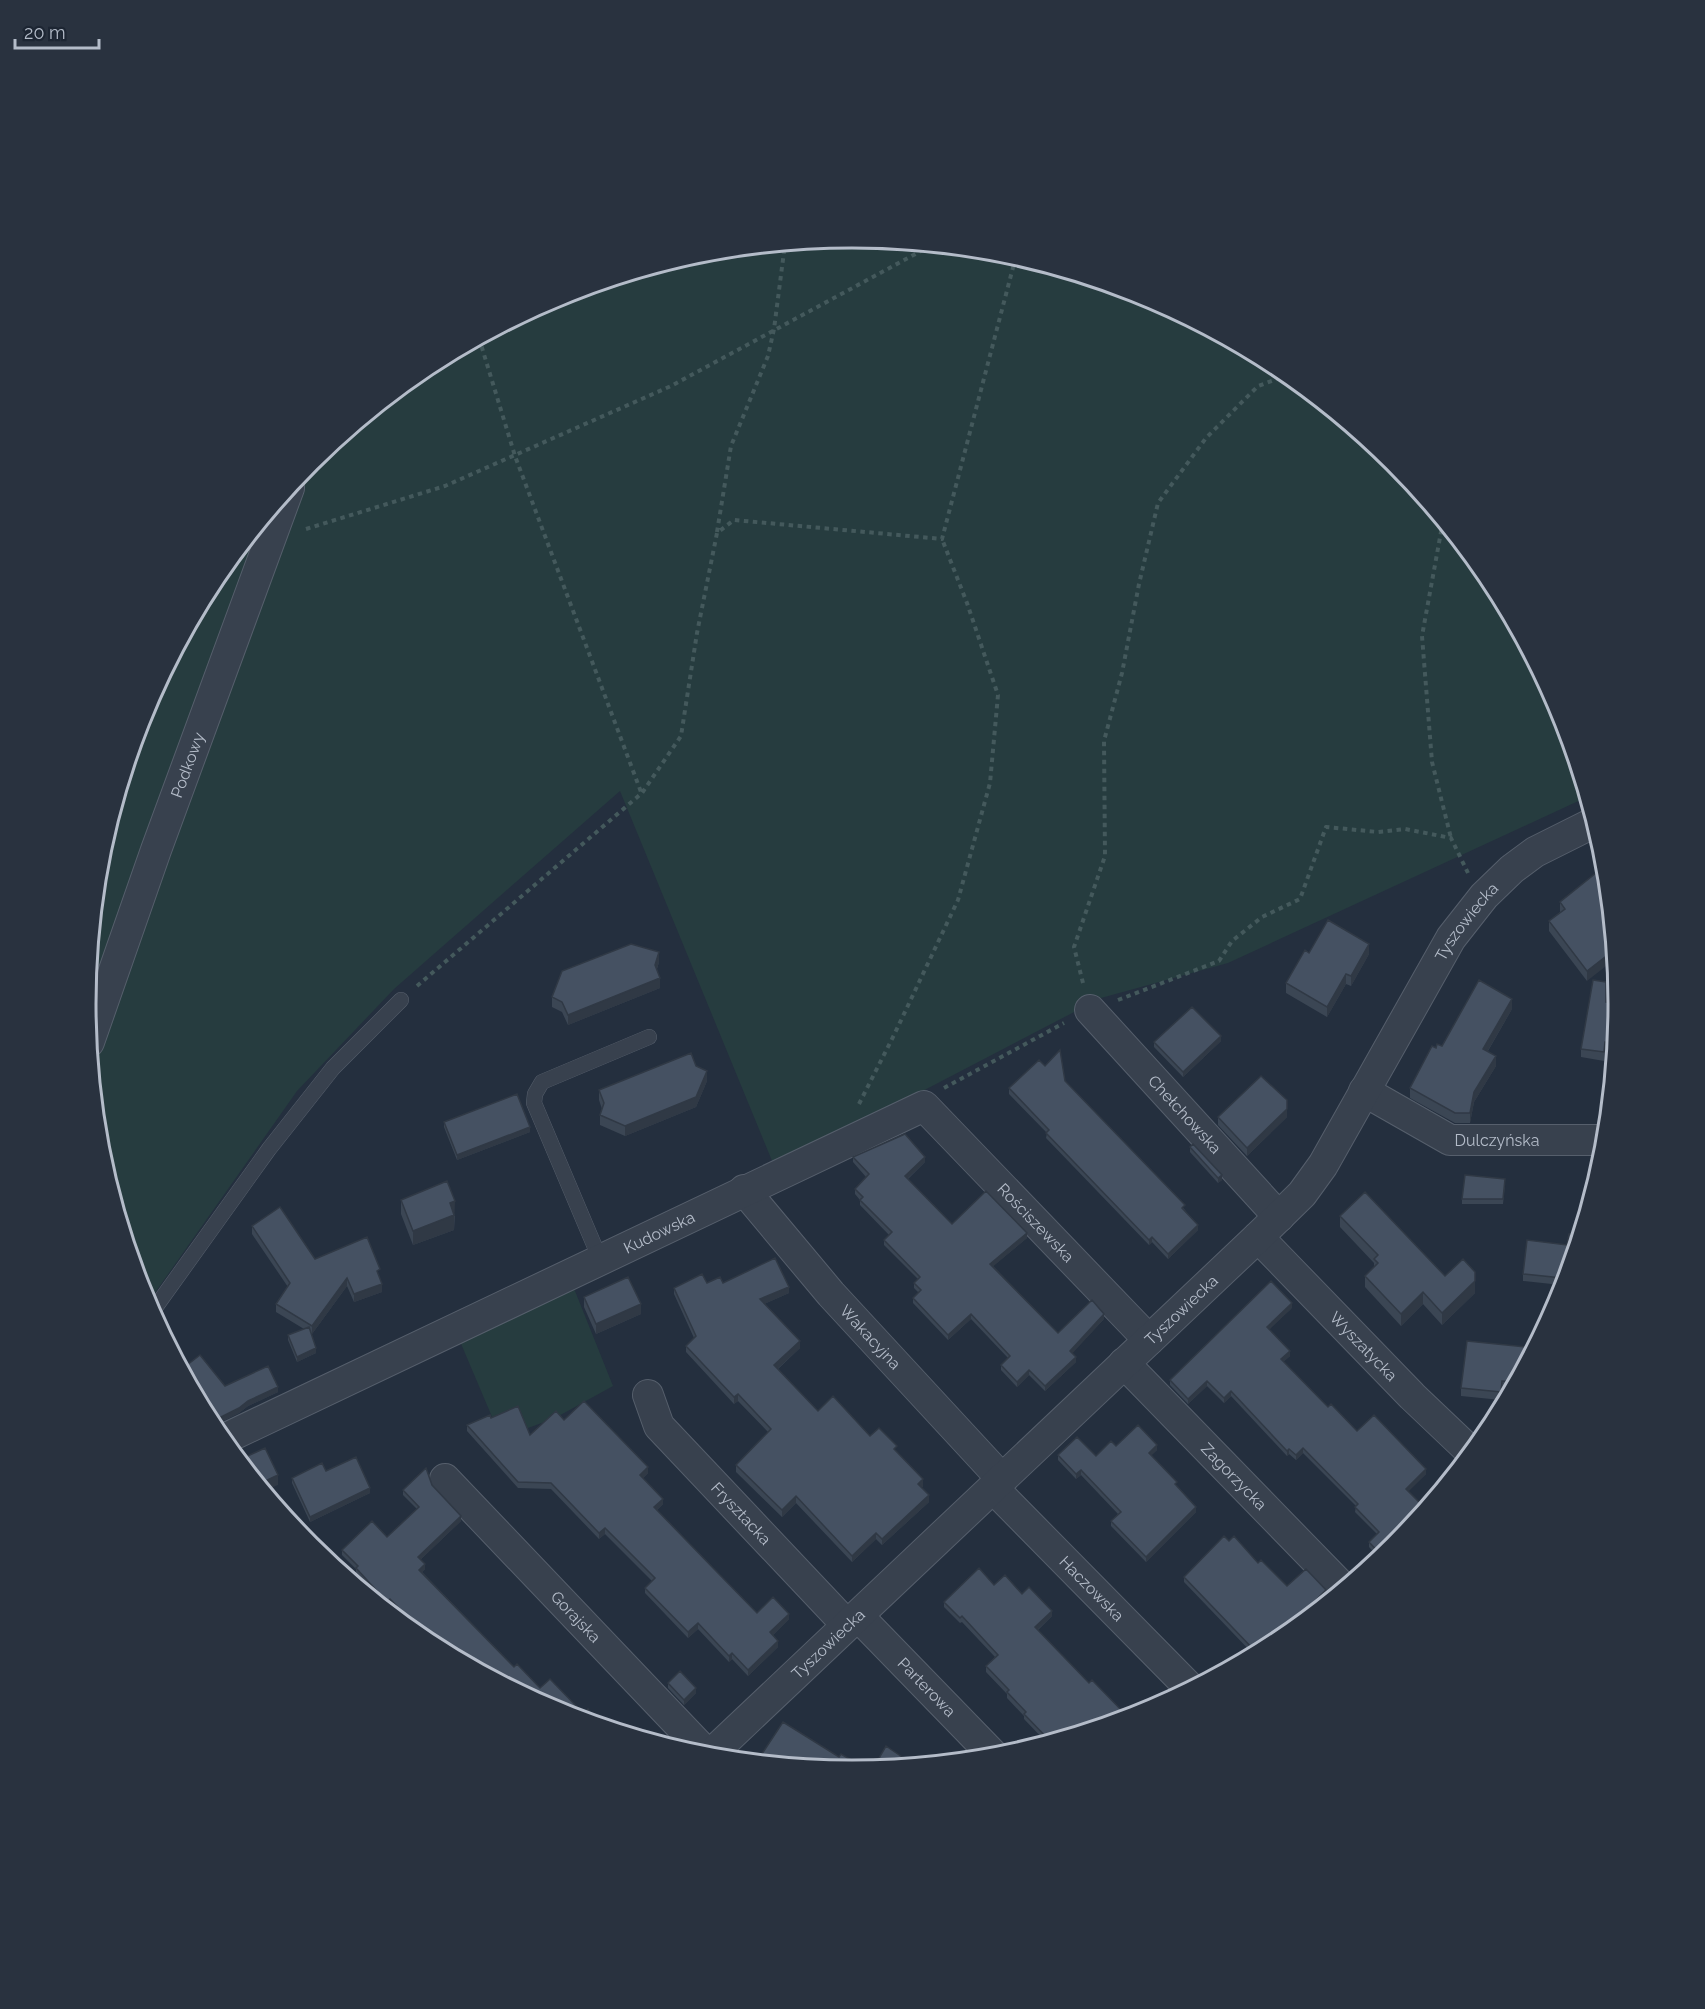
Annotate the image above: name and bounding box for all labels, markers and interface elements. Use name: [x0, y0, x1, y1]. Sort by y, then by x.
scale bar: [15, 12, 99, 50]
text: 20 m: [24, 22, 66, 43]
street label: Podkowy: [167, 729, 209, 800]
street label: Tyszowiecka: [1431, 879, 1502, 964]
street label: Chełchowska: [1144, 1071, 1225, 1158]
street label: Dulczyńska: [1455, 1131, 1539, 1150]
street label: Rościszewska: [993, 1179, 1078, 1266]
street label: Kudowska: [621, 1208, 698, 1258]
street label: Tyszowiecka: [1141, 1271, 1222, 1349]
street label: Wakacyjna: [836, 1301, 905, 1373]
street label: Wyszatycka: [1326, 1308, 1401, 1385]
street label: Zagorzycka: [1197, 1439, 1271, 1514]
street label: Frysztacka: [707, 1479, 775, 1549]
street label: Haczowska: [1055, 1552, 1128, 1625]
street label: Gorajska: [547, 1587, 605, 1647]
street label: Tyszowiecka: [788, 1605, 869, 1683]
street label: Parterowa: [894, 1654, 960, 1721]

